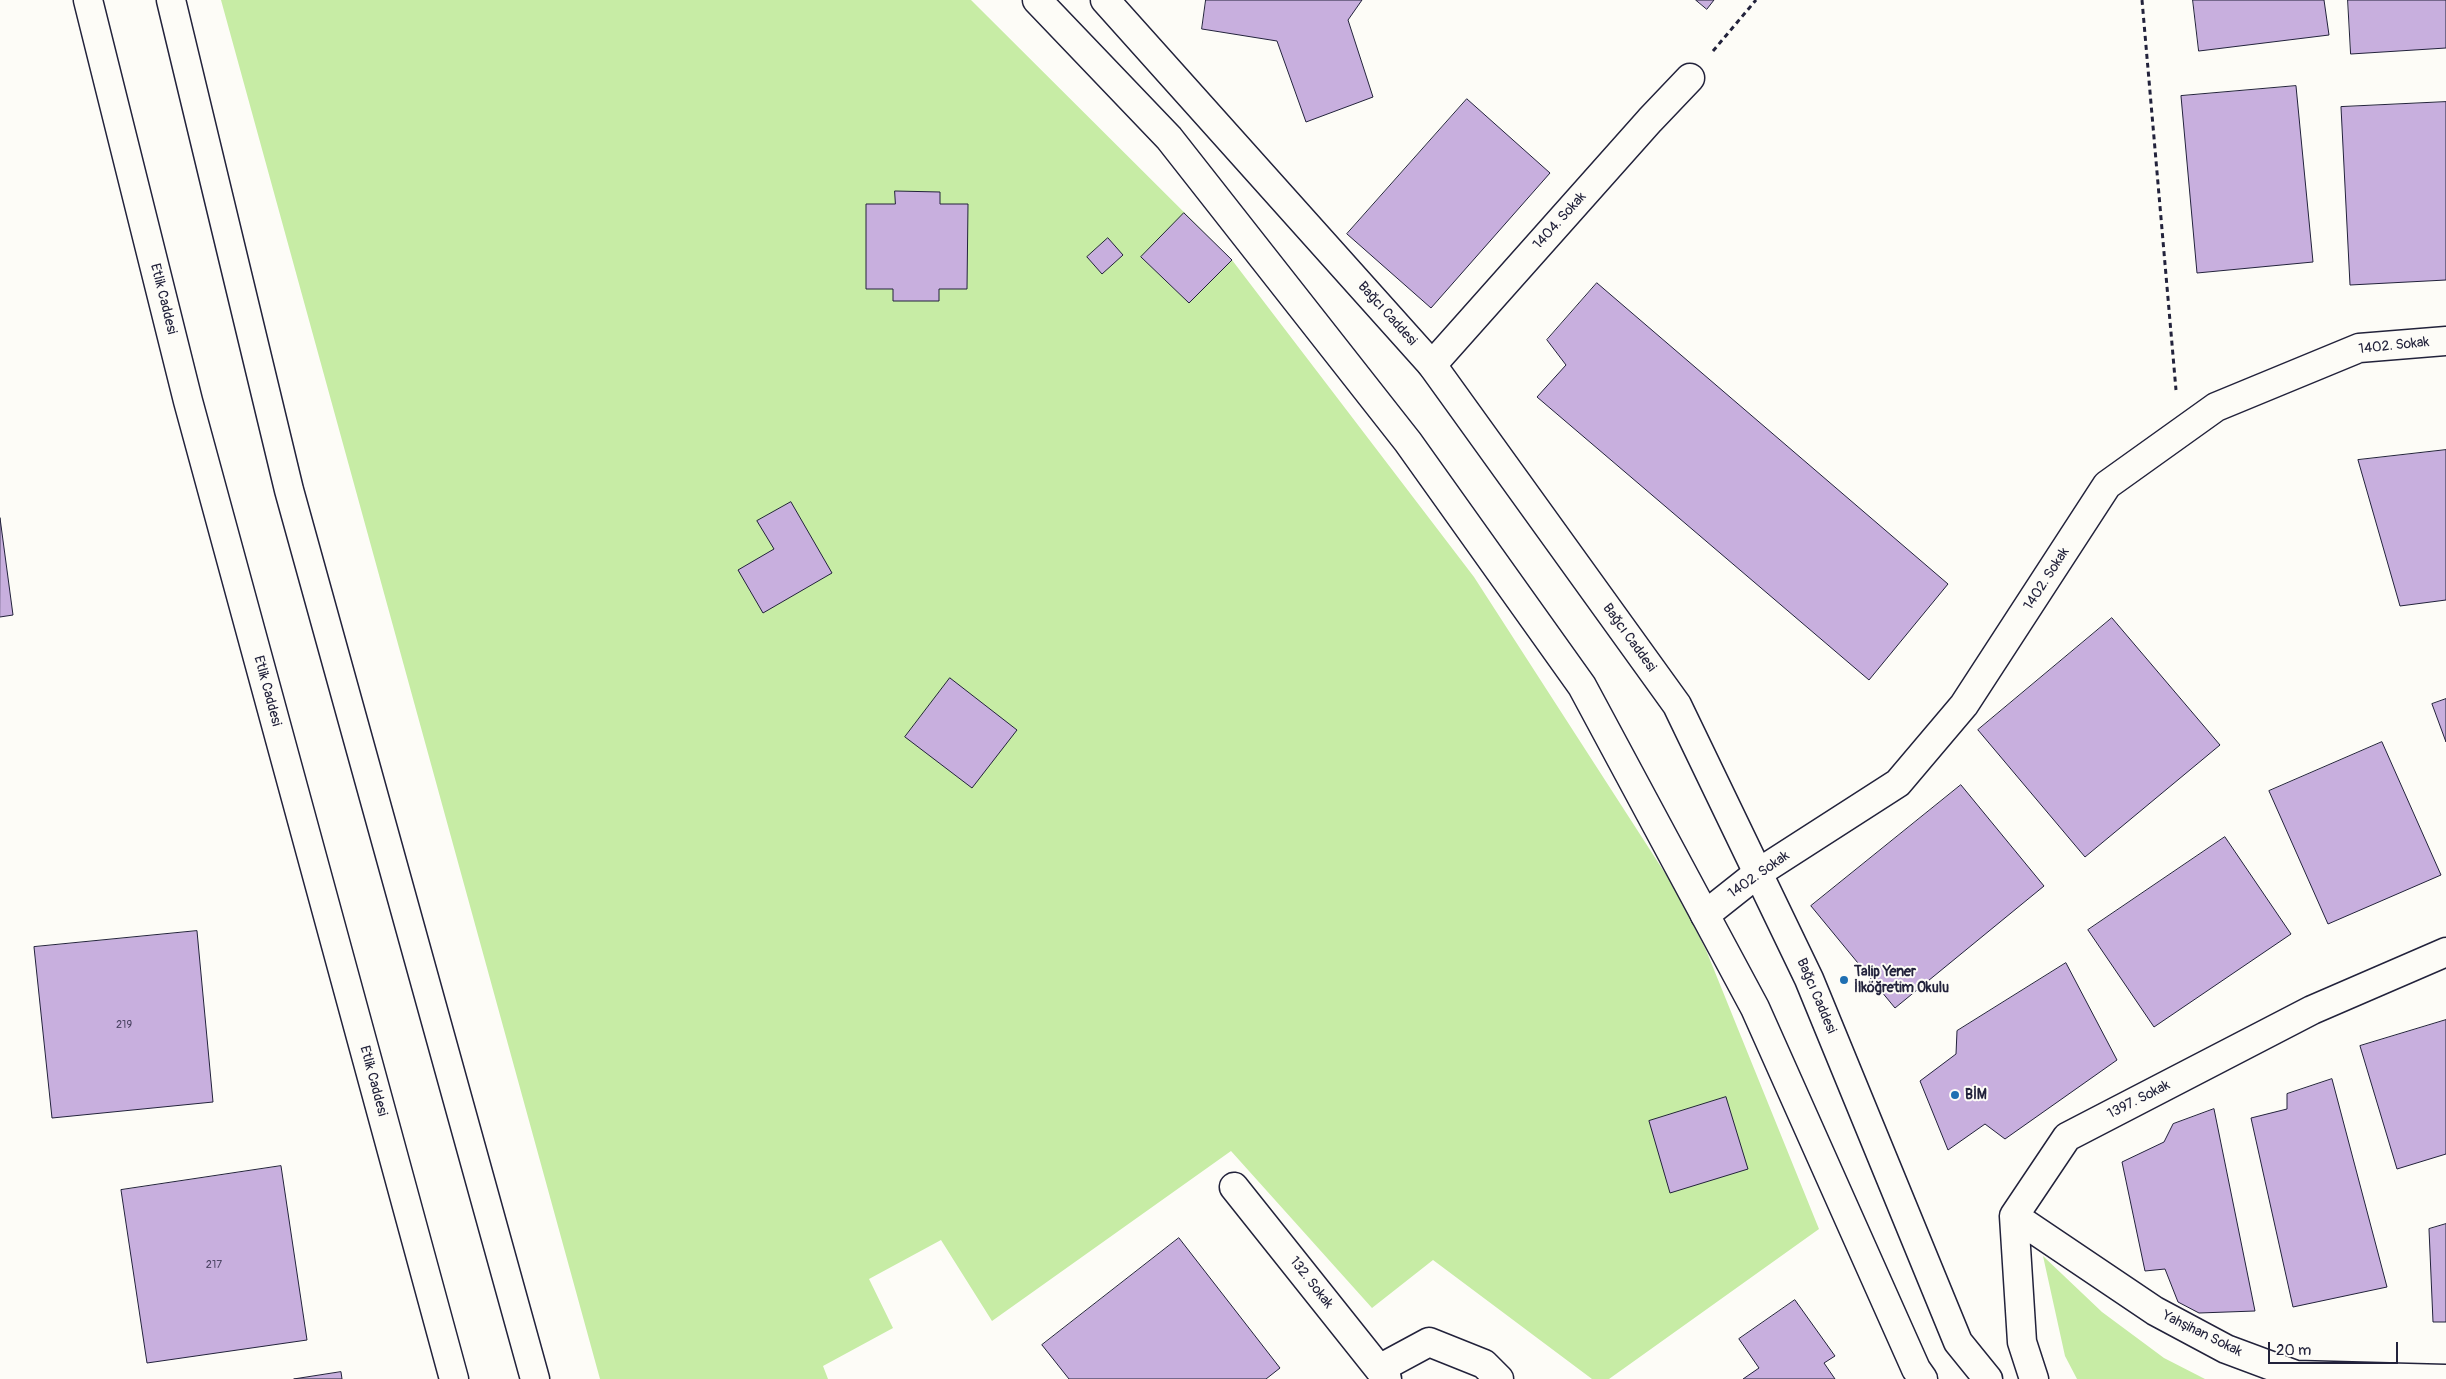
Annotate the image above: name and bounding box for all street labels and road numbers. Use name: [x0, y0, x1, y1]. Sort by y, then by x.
street label: 1404. Sokak: [1530, 189, 1590, 253]
street label: Etlik Caddesi: [146, 262, 180, 336]
street label: Bağcı Caddesi: [1354, 279, 1420, 349]
street label: 1402. Sokak: [2358, 334, 2430, 358]
street label: 1402. Sokak: [2021, 545, 2073, 613]
street label: Bağcı Caddesi: [1599, 601, 1659, 675]
street label: Etlik Caddesi: [250, 654, 284, 728]
street label: 1402. Sokak: [1725, 848, 1793, 902]
street label: Bağcı Caddesi: [1793, 956, 1839, 1036]
street label: Etlik Caddesi: [356, 1044, 390, 1118]
street label: 1397. Sokak: [2105, 1077, 2173, 1123]
street label: 132. Sokak: [1286, 1254, 1336, 1312]
street label: Yahşihan Sokak: [2159, 1307, 2245, 1361]

